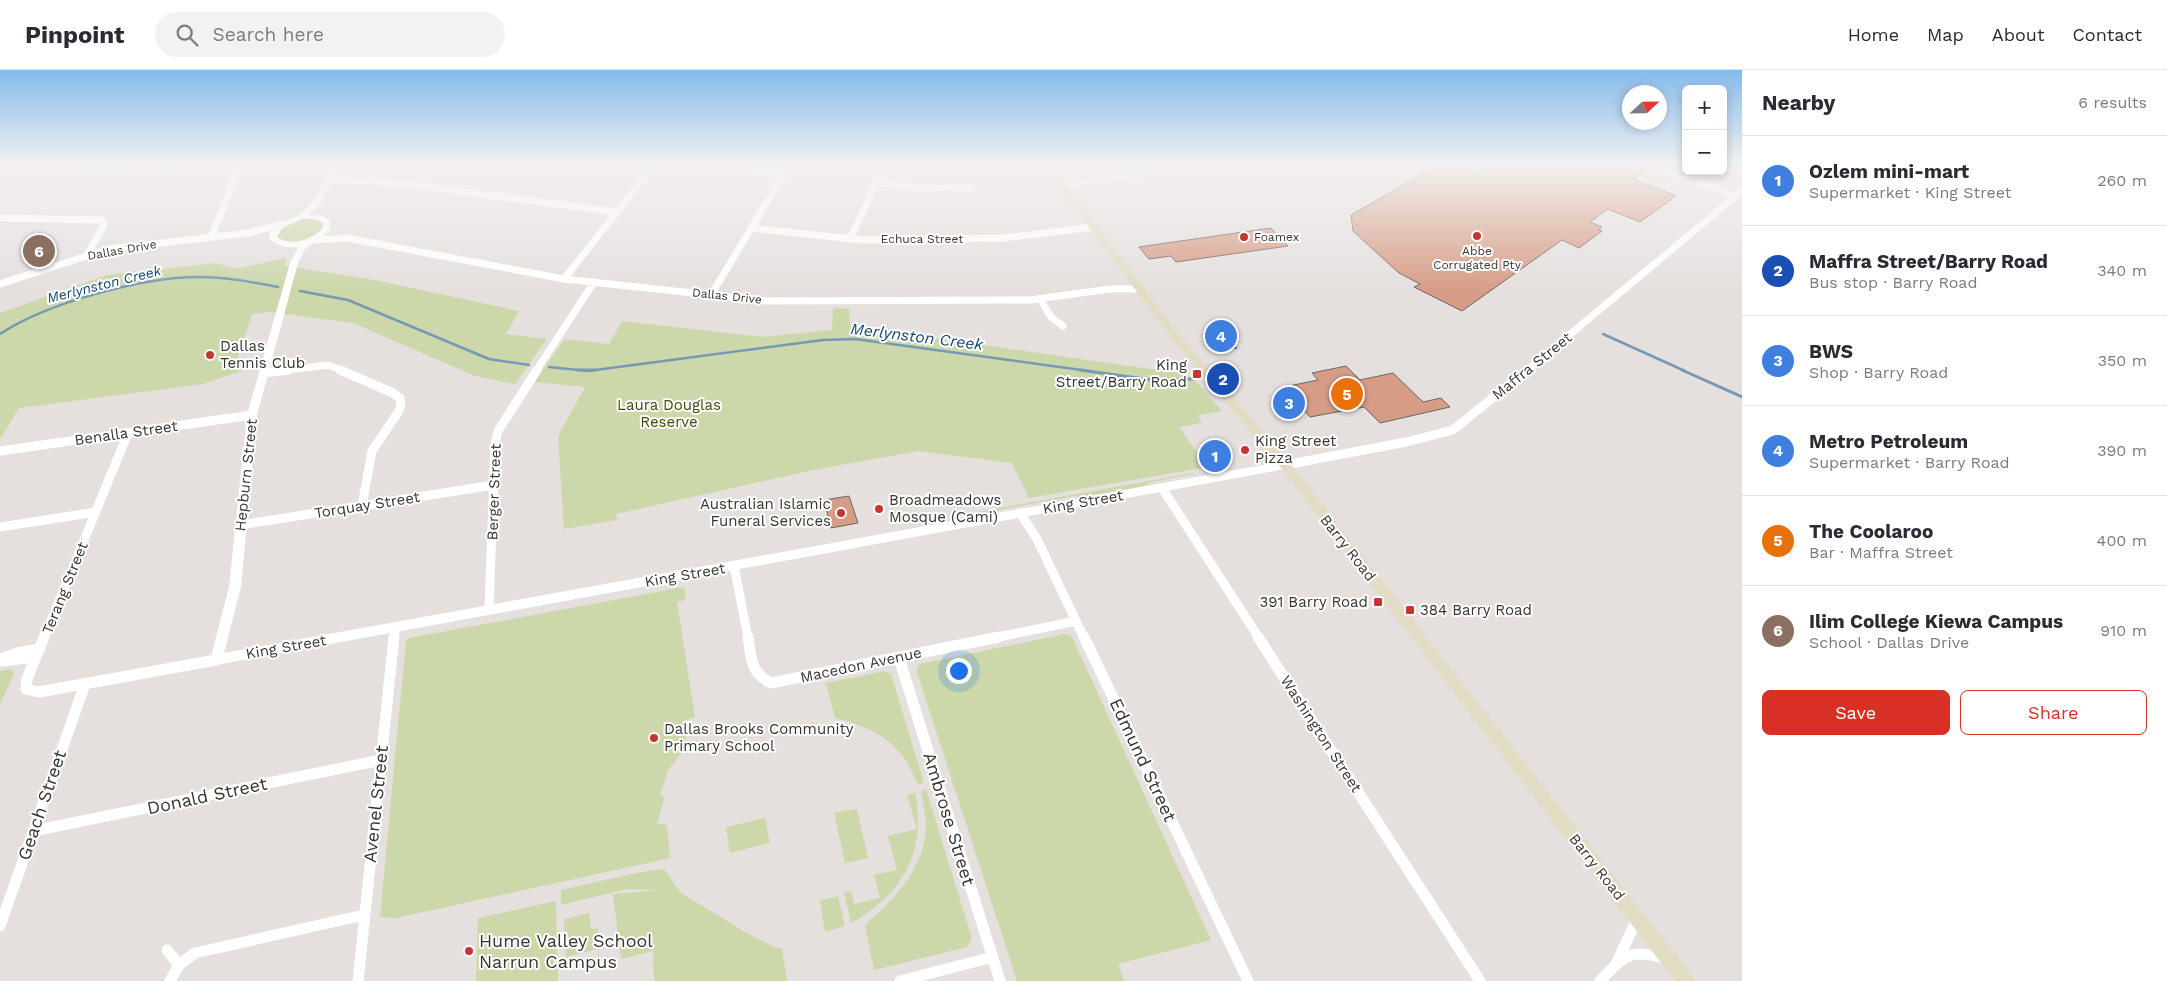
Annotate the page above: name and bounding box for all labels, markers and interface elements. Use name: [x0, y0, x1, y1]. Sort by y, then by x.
search box: [155, 12, 505, 57]
text: Pinpoint: [25, 21, 125, 49]
icon: search: [173, 21, 201, 49]
text: Search here: [213, 23, 324, 46]
text: Home: [1848, 24, 1899, 45]
text: Map: [1927, 24, 1964, 45]
text: About: [1992, 24, 2044, 45]
text: Contact: [2072, 24, 2142, 45]
north arrow: [1622, 85, 1667, 130]
map controls: [1682, 85, 1727, 175]
button: +: [1682, 85, 1727, 130]
text: Nearby: [1762, 90, 1835, 115]
text: 6 results: [2078, 93, 2147, 112]
button: −: [1682, 130, 1727, 175]
text: Ozlem mini-mart: [1809, 160, 1969, 183]
text: 1: [1775, 171, 1781, 190]
text: 260 m: [2097, 171, 2147, 190]
text: Supermarket · King Street: [1809, 183, 2011, 202]
place label: Foamex: [1254, 230, 1299, 244]
marker: Abbe Corrugated Pty: [1471, 230, 1483, 242]
marker: Foamex: [1238, 231, 1250, 243]
pin: 6: [23, 232, 55, 270]
street label: Echuca Street: [881, 232, 963, 246]
street label: Dallas Drive: [86, 237, 158, 263]
place label: Abbe Corrugated Pty: [1433, 244, 1522, 272]
text: Maffra Street/Barry Road: [1809, 250, 2048, 273]
text: 2: [1773, 261, 1783, 280]
text: 340 m: [2097, 261, 2147, 280]
water label: Merlynston Creek: [45, 262, 163, 306]
text: Bus stop · Barry Road: [1809, 273, 1977, 292]
street label: Dallas Drive: [692, 285, 763, 307]
pin: 4: [1205, 317, 1237, 355]
water label: Merlynston Creek: [850, 319, 986, 354]
street label: Maffra Street: [1489, 328, 1576, 404]
place label: Dallas Tennis Club: [220, 337, 305, 372]
text: BWS: [1809, 340, 1853, 363]
marker: Dallas Tennis Club: [204, 349, 216, 361]
text: 3: [1773, 351, 1783, 370]
text: 350 m: [2098, 351, 2147, 370]
place label: King Street/Barry Road: [1056, 356, 1187, 391]
pin: 2: [1207, 360, 1239, 398]
text: Shop · Barry Road: [1809, 363, 1948, 382]
marker: King Street/Barry Road: [1191, 368, 1203, 380]
pin: 5: [1331, 375, 1363, 413]
pin: 3: [1273, 384, 1305, 422]
park label: Laura Douglas Reserve: [617, 396, 721, 431]
street label: Benalla Street: [73, 417, 179, 449]
street label: Hepburn Street: [231, 417, 261, 532]
text: Metro Petroleum: [1809, 430, 1968, 453]
place label: King Street Pizza: [1255, 432, 1337, 467]
pin: 1: [1199, 437, 1231, 475]
text: 4: [1773, 441, 1783, 460]
text: 390 m: [2097, 441, 2147, 460]
street label: Berger Street: [483, 443, 505, 541]
marker: King Street Pizza: [1239, 444, 1251, 456]
text: Supermarket · Barry Road: [1809, 453, 2010, 472]
street label: King Street: [1041, 486, 1125, 518]
street label: Torquay Street: [313, 488, 422, 522]
place label: Broadmeadows Mosque (Cami): [889, 491, 1002, 526]
place label: Australian Islamic Funeral Services: [700, 495, 831, 530]
marker: Broadmeadows Mosque (Cami): [873, 503, 885, 515]
marker: Australian Islamic Funeral Services: [835, 507, 847, 519]
street label: Barry Road: [1316, 511, 1380, 585]
text: The Coolaroo: [1809, 520, 1933, 543]
text: 5: [1773, 531, 1783, 550]
text: 400 m: [2097, 531, 2147, 550]
street label: Terang Street: [38, 539, 92, 637]
text: Bar · Maffra Street: [1809, 543, 1953, 562]
street label: King Street: [643, 559, 727, 591]
place label: 391 Barry Road: [1259, 593, 1368, 611]
marker: 391 Barry Road: [1372, 596, 1384, 608]
place label: 384 Barry Road: [1420, 601, 1532, 619]
marker: 384 Barry Road: [1404, 604, 1416, 616]
text: Ilim College Kiewa Campus: [1809, 610, 2063, 633]
text: 6: [1773, 621, 1783, 640]
text: 910 m: [2100, 621, 2147, 640]
street label: King Street: [244, 631, 328, 663]
text: School · Dallas Drive: [1809, 633, 1969, 652]
street label: Macedon Avenue: [799, 643, 923, 687]
your location: [946, 658, 972, 684]
street label: Washington Street: [1277, 672, 1366, 796]
button: Save: [1762, 690, 1950, 735]
button: Share: [1960, 690, 2147, 735]
street label: Edmund Street: [1106, 695, 1181, 825]
place label: Dallas Brooks Community Primary School: [664, 720, 854, 755]
marker: Dallas Brooks Community Primary School: [648, 732, 660, 744]
street label: Avenel Street: [359, 744, 392, 864]
street label: Geach Street: [13, 747, 70, 863]
street label: Ambrose Street: [919, 750, 980, 889]
street label: Donald Street: [145, 772, 269, 818]
street label: Barry Road: [1565, 830, 1629, 904]
place label: Hume Valley School Narrun Campus: [479, 930, 653, 972]
marker: Hume Valley School Narrun Campus: [463, 945, 475, 957]

